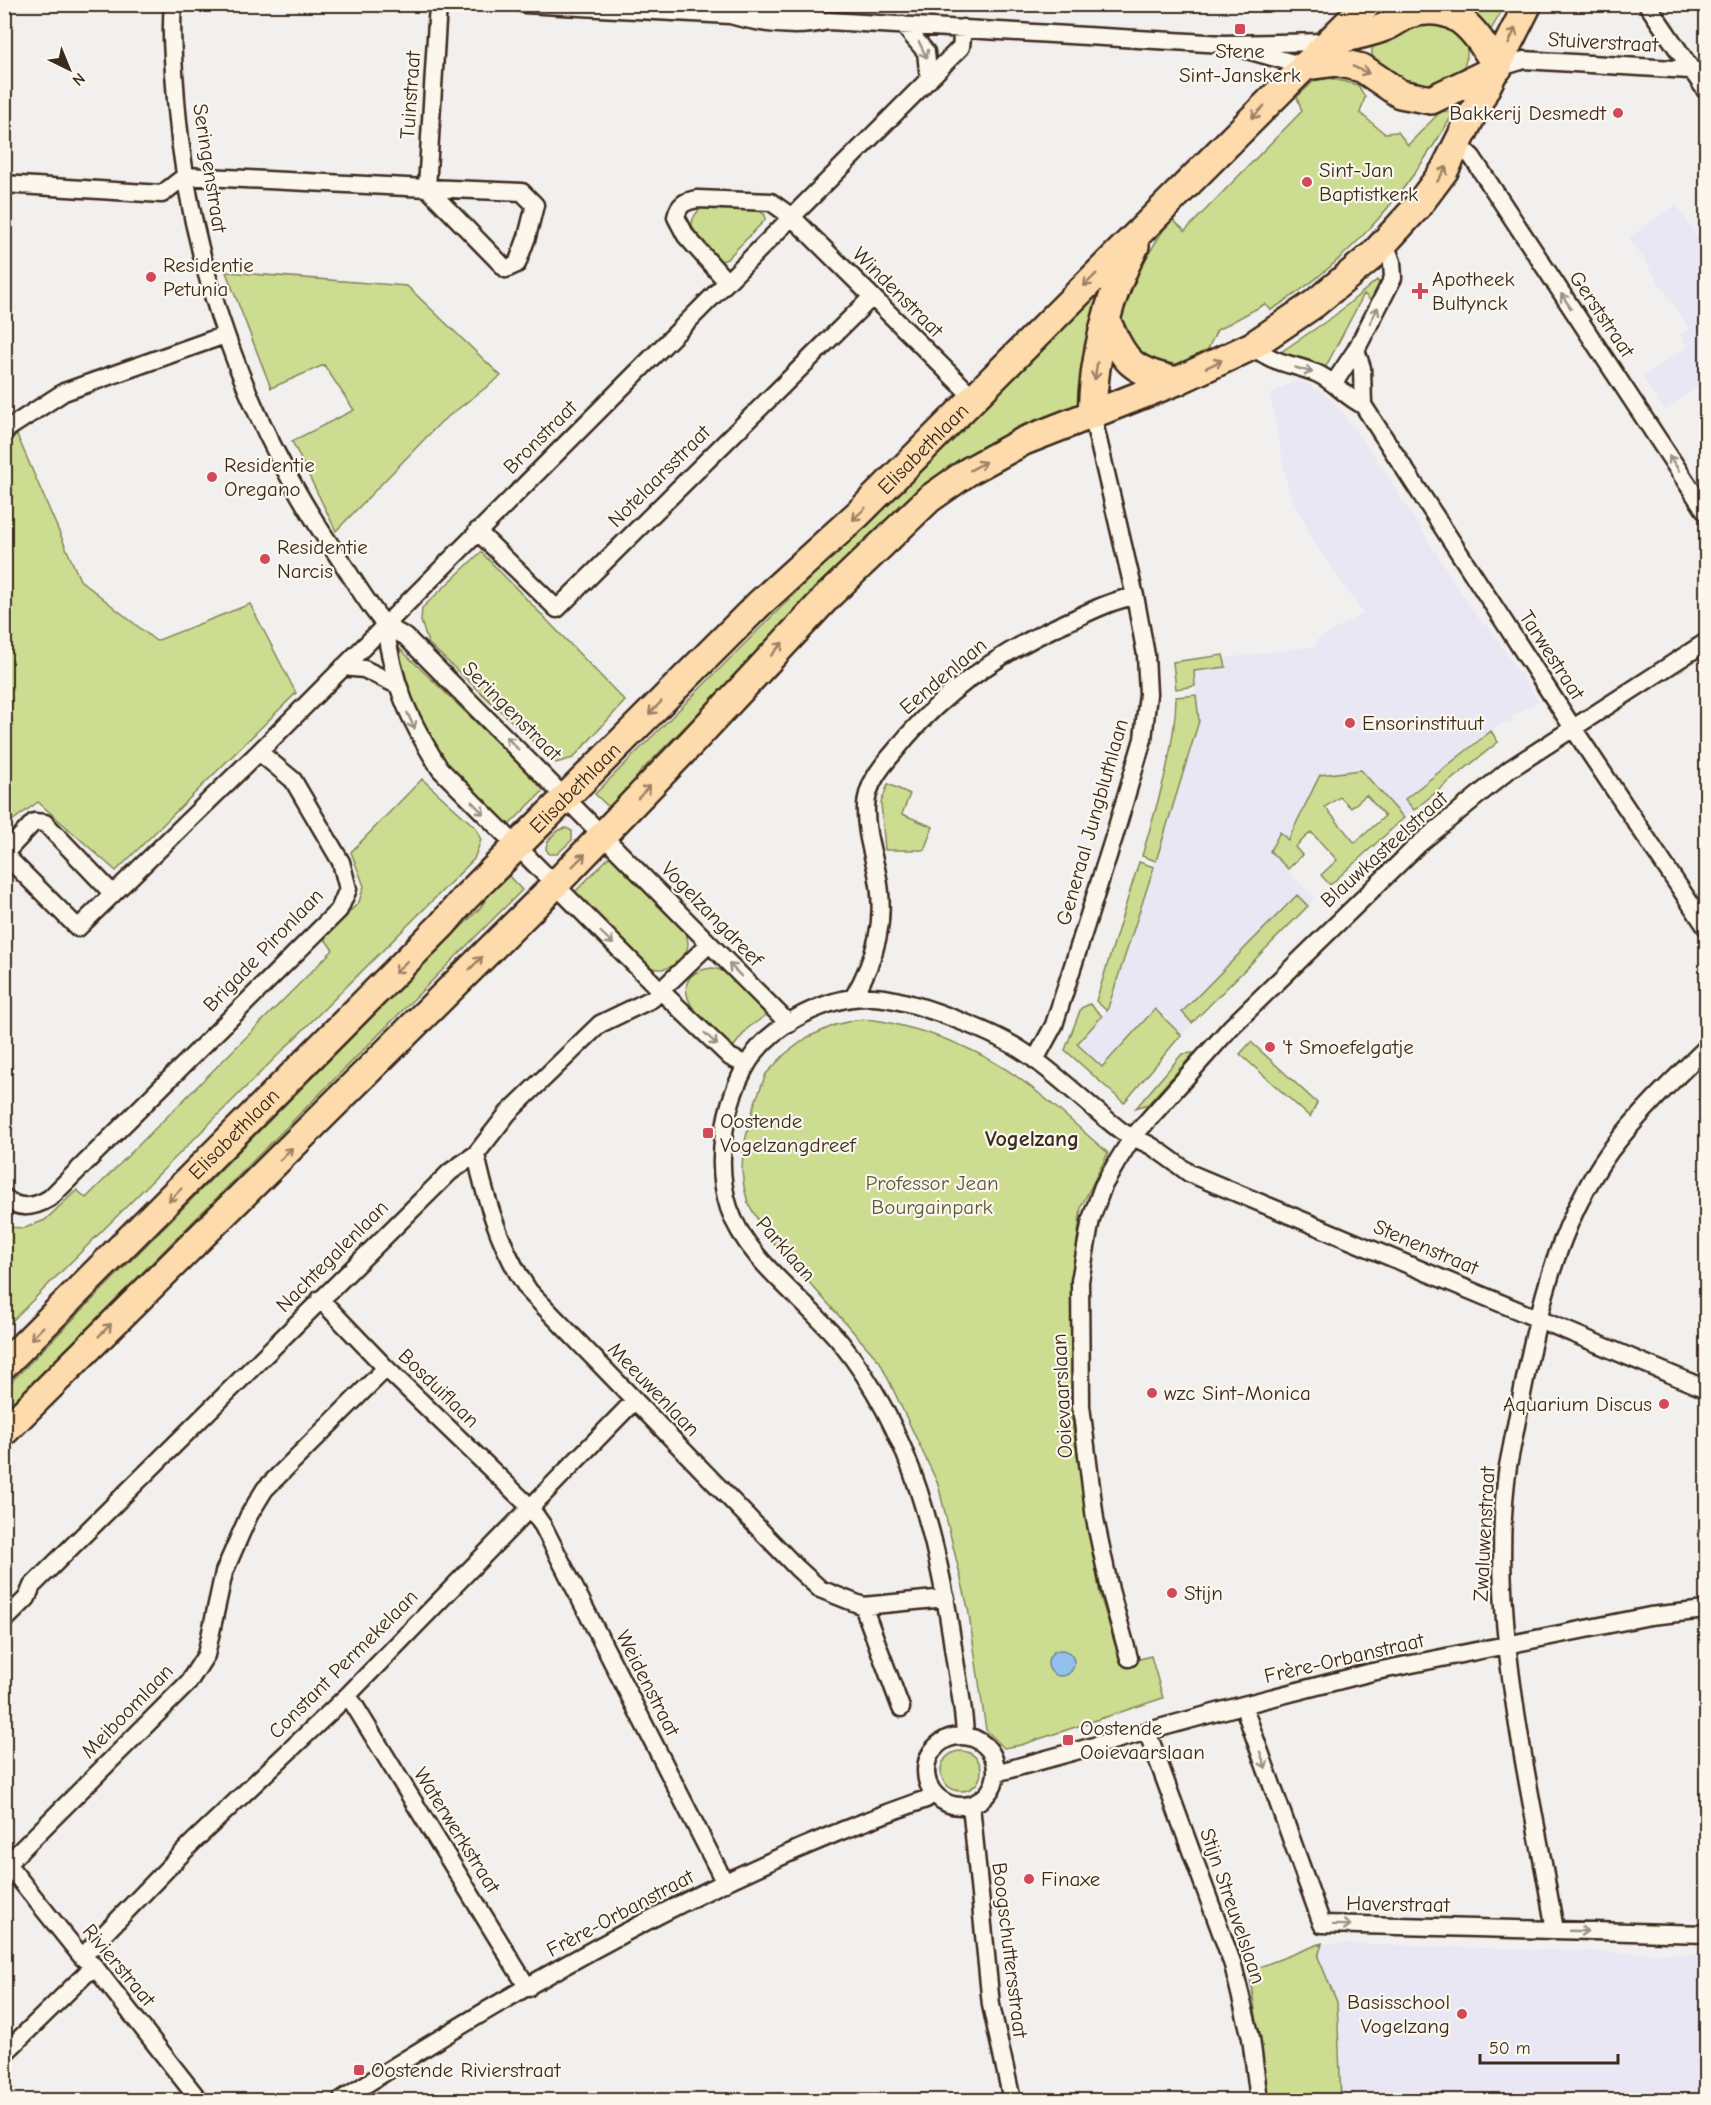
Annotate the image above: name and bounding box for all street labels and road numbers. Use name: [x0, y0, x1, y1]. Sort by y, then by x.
street label: Stuiverstraat: [1547, 27, 1660, 57]
street label: Tuinstraat: [395, 49, 425, 140]
street label: Seringenstraat: [188, 102, 232, 235]
street label: Windenstraat: [848, 242, 949, 343]
street label: Gerststraat: [1564, 266, 1640, 363]
street label: Bronstraat: [498, 395, 582, 479]
street label: Elisabethlaan: [873, 398, 973, 499]
street label: Notelaarsstraat: [603, 419, 716, 532]
street label: Tarwestraat: [1514, 606, 1590, 705]
street label: Eendenlaan: [895, 633, 991, 719]
street label: Seringenstraat: [457, 656, 567, 766]
street label: Generaal Jungbluthlaan: [1051, 716, 1133, 928]
street label: Elisabethlaan: [525, 738, 625, 838]
street label: Blauwkasteelstraat: [1316, 785, 1453, 912]
street label: Vogelzangdreef: [656, 857, 768, 972]
street label: Brigade Pironlaan: [198, 883, 328, 1017]
street label: Elisabethlaan: [184, 1083, 284, 1184]
street label: Nachtegalenlaan: [271, 1195, 393, 1317]
street label: Parklaan: [751, 1212, 821, 1286]
street label: Stenenstraat: [1370, 1214, 1483, 1280]
street label: Ooievaarslaan: [1047, 1333, 1077, 1459]
street label: Meeuwenlaan: [603, 1337, 705, 1441]
street label: Bosduiflaan: [394, 1344, 484, 1432]
street label: Zwaluwenstraat: [1468, 1465, 1500, 1602]
street label: Constant Permekelaan: [263, 1584, 423, 1744]
street label: Weidenstraat: [611, 1626, 685, 1741]
street label: Frère-Orbanstraat: [1262, 1628, 1427, 1688]
street label: Meiboomlaan: [76, 1659, 178, 1763]
street label: Waterwerkstraat: [409, 1763, 506, 1898]
street label: Stijn Streuvelslaan: [1195, 1825, 1271, 1987]
street label: Boogschuttersstraat: [987, 1861, 1033, 2040]
street label: Frère-Orbanstraat: [542, 1864, 699, 1962]
street label: Haverstraat: [1346, 1891, 1451, 1917]
street label: Rivierstraat: [78, 1919, 161, 2012]

